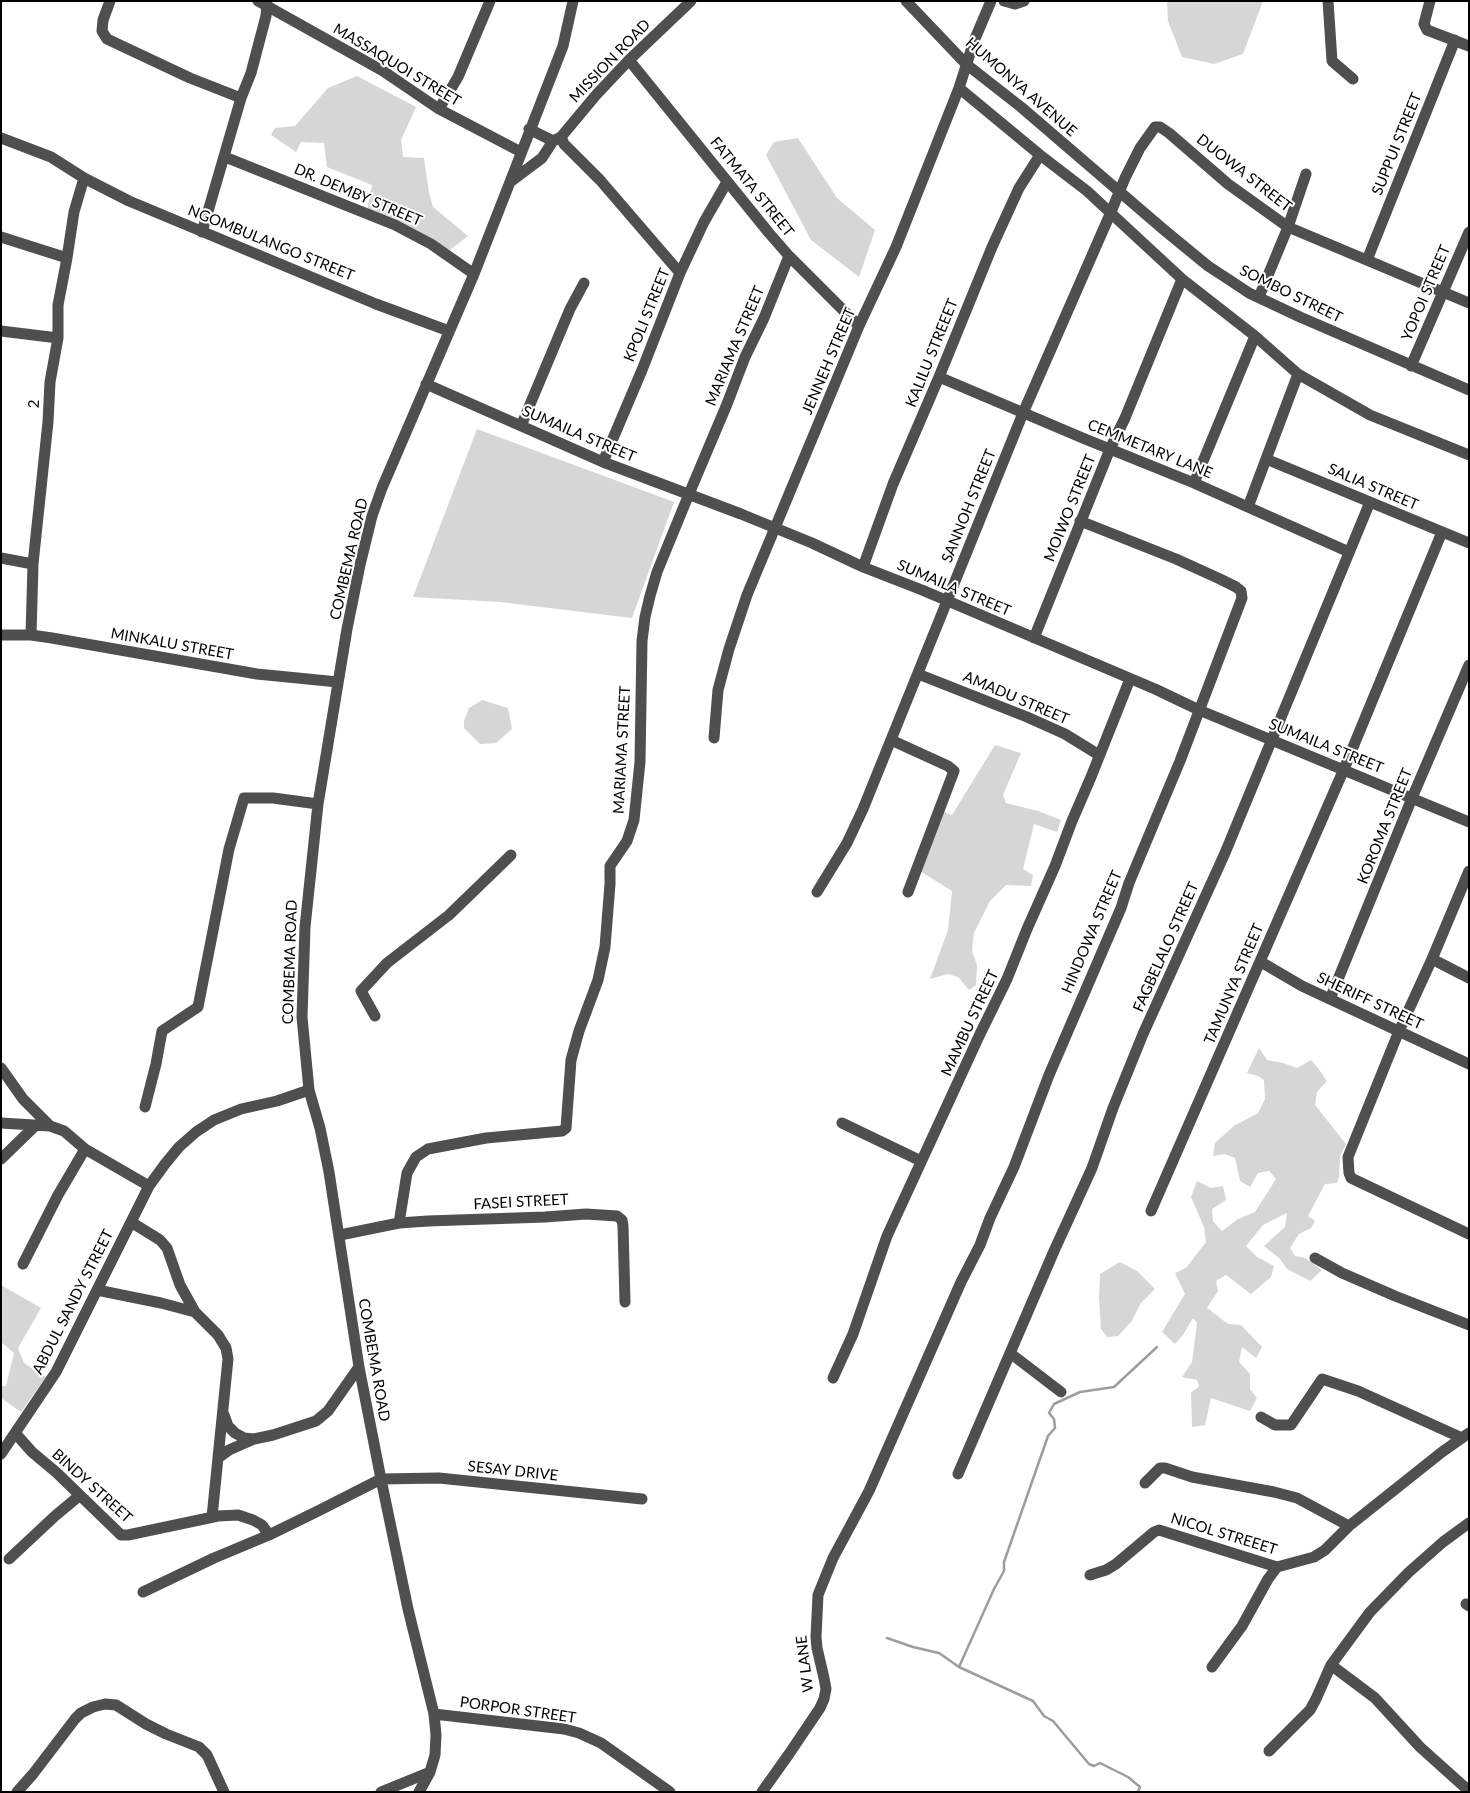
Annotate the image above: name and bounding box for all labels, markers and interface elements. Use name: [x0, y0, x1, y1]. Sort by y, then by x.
street label: MISSION ROAD: [566, 16, 654, 106]
street label: MASSAQUOI STREET: [330, 20, 464, 110]
street label: HUMONYA AVENUE: [962, 34, 1080, 140]
street label: SUPPUI STREET: [1368, 90, 1426, 198]
street label: DUOWA STREET: [1193, 130, 1295, 216]
street label: FATMATA STREET: [706, 134, 798, 240]
street label: DR. DEMBY STREET: [291, 160, 425, 230]
street label: NGOMBULANGO STREET: [185, 201, 357, 285]
street label: YOPOI STREET: [1398, 242, 1454, 344]
street label: SOMBO STREET: [1237, 261, 1345, 327]
street label: KPOLI STREET: [620, 266, 674, 364]
street label: MARIAMA STREET: [702, 283, 768, 409]
street label: KALILU STREEET: [902, 296, 962, 410]
street label: JENNEH STREET: [798, 305, 860, 417]
street label: 2: [25, 399, 43, 409]
street label: SUMAILA STREET: [519, 402, 639, 466]
street label: CEMMETARY LANE: [1085, 416, 1215, 482]
street label: SANNOH STREET: [938, 447, 1000, 565]
street label: MOIWO STREET: [1040, 452, 1100, 564]
street label: SALIA STREET: [1325, 460, 1421, 514]
street label: COMBEMA ROAD: [326, 496, 372, 622]
street label: SUMAILA STREET: [894, 556, 1014, 620]
street label: MINKALU STREET: [109, 624, 235, 664]
street label: AMADU STREET: [960, 668, 1072, 728]
street label: MARIAMA STREET: [610, 685, 634, 815]
street label: SUMAILA STREET: [1266, 715, 1386, 777]
street label: KOROMA STREET: [1354, 766, 1416, 886]
street label: HINDOWA STREET: [1058, 868, 1126, 996]
street label: FAGBELALO STREET: [1129, 879, 1203, 1015]
street label: COMBEMA ROAD: [279, 899, 301, 1025]
street label: TAMUNYA STREET: [1200, 921, 1268, 1047]
street label: MAMBU STREET: [938, 967, 1002, 1079]
street label: SHERIFF STREET: [1314, 968, 1426, 1034]
street label: FASEI STREET: [473, 1191, 569, 1213]
street label: ABDUL SANDY STREET: [29, 1227, 117, 1377]
street label: COMBEMA ROAD: [354, 1297, 394, 1423]
street label: BINDY STREET: [48, 1445, 136, 1527]
street label: SESAY DRIVE: [467, 1457, 559, 1485]
street label: NICOL STREEET: [1169, 1509, 1279, 1559]
street label: W LANE: [793, 1634, 817, 1694]
street label: PORPOR STREET: [459, 1693, 577, 1727]

